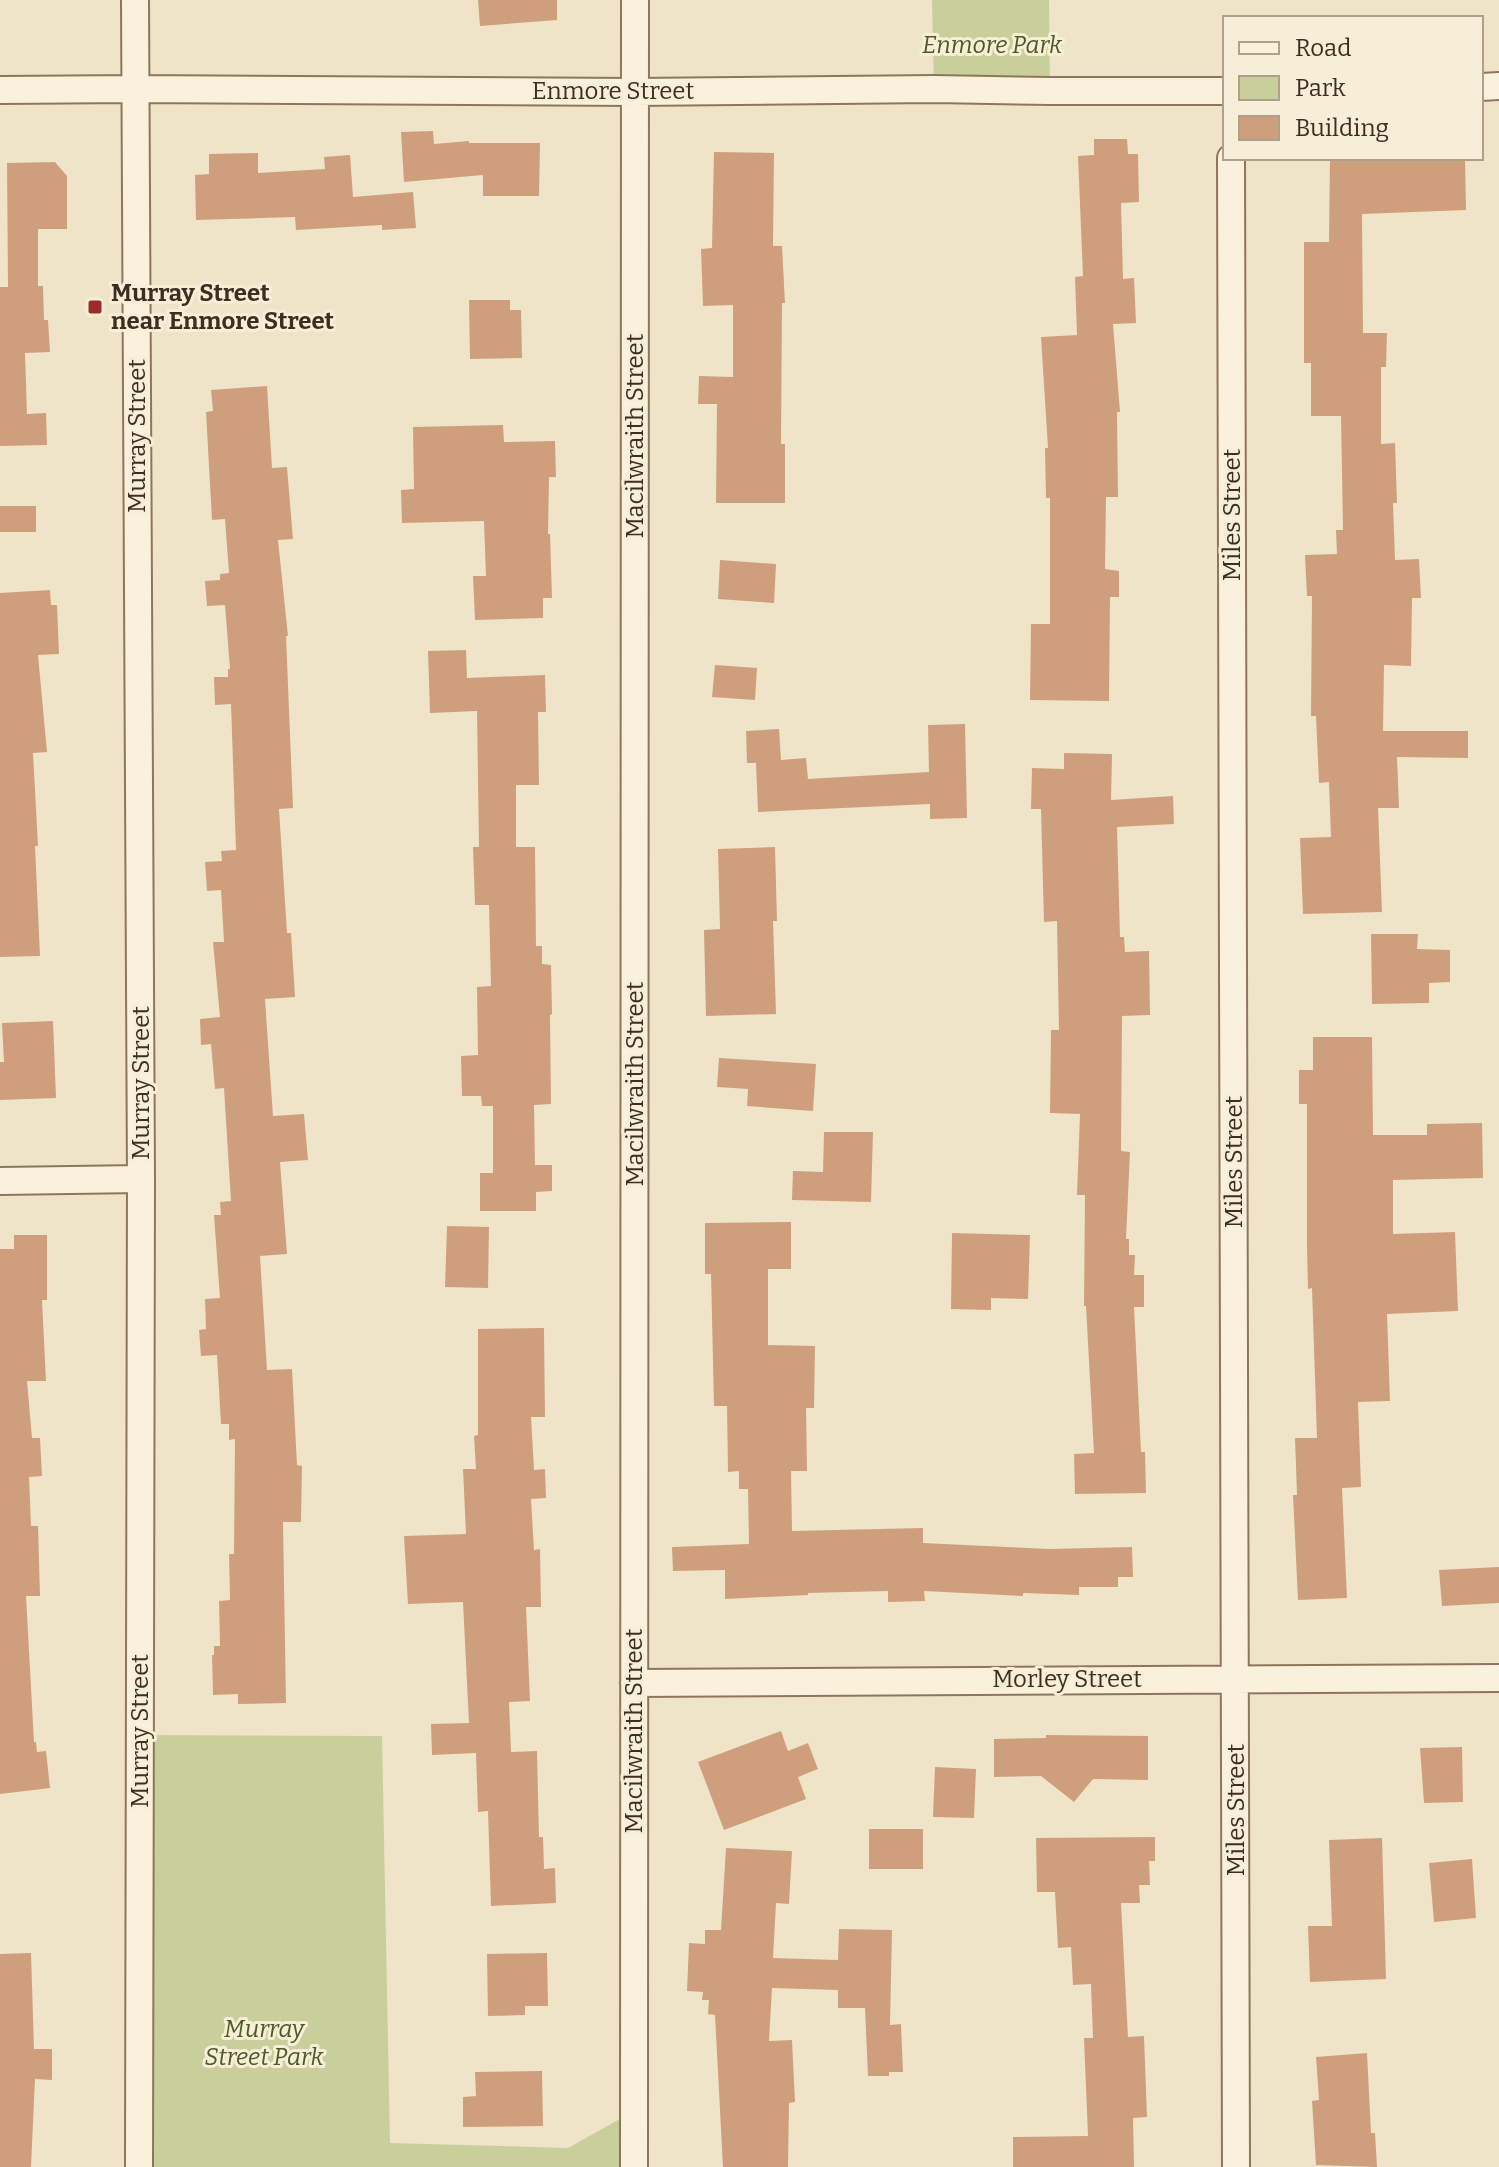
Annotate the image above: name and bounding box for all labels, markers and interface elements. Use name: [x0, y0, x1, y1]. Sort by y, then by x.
legend: [1223, 16, 1483, 160]
park label: Enmore Park: [922, 31, 1063, 59]
text: Road: [1295, 34, 1351, 62]
text: Park: [1295, 74, 1346, 102]
street label: Enmore Street: [532, 77, 694, 105]
text: Building: [1295, 114, 1389, 142]
place label: Murray Street near Enmore Street: [111, 279, 335, 335]
marker: Murray Street near Enmore Street: [86, 298, 104, 316]
street label: Macilwraith Street: [621, 333, 649, 538]
street label: Murray Street: [123, 359, 151, 513]
street label: Miles Street: [1218, 448, 1246, 581]
street label: Macilwraith Street: [621, 981, 649, 1186]
street label: Murray Street: [127, 1006, 155, 1160]
street label: Miles Street: [1220, 1095, 1248, 1228]
street label: Macilwraith Street: [620, 1628, 648, 1833]
street label: Murray Street: [126, 1654, 154, 1808]
street label: Morley Street: [992, 1665, 1142, 1693]
street label: Miles Street: [1222, 1743, 1250, 1876]
park label: Murray Street Park: [205, 2015, 324, 2071]

